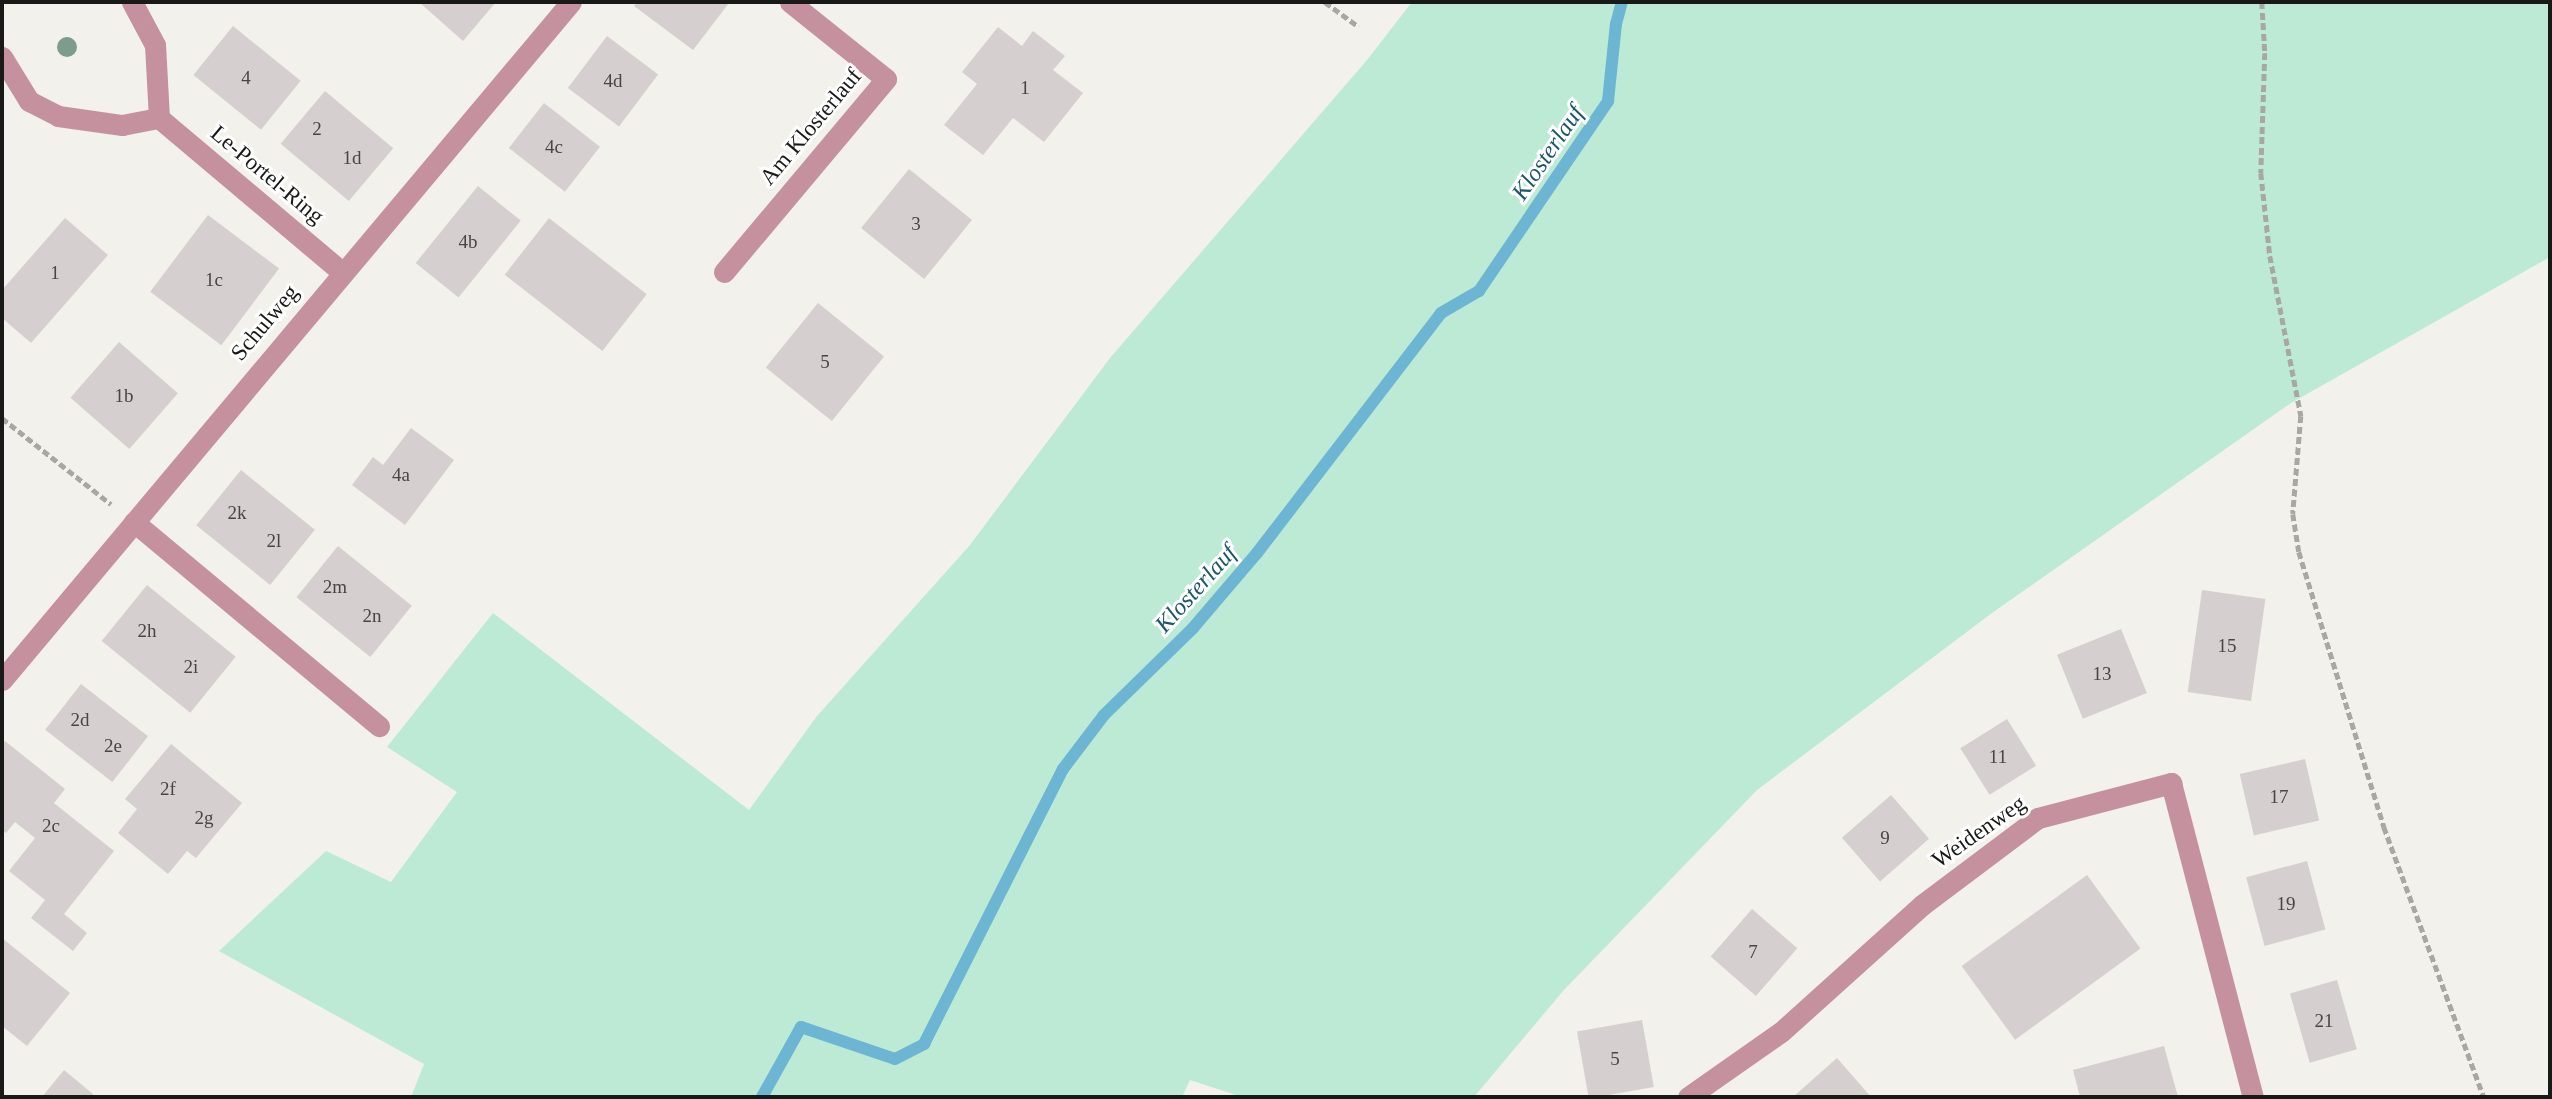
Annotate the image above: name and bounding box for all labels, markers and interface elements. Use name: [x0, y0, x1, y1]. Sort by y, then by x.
street label: Am Klosterlauf: [754, 63, 868, 191]
house number: 4: [241, 67, 251, 89]
house number: 4d: [604, 70, 622, 92]
house number: 1: [1020, 77, 1030, 99]
water label: Klosterlauf: [1506, 100, 1590, 206]
house number: 2: [312, 118, 322, 140]
street label: Le-Portel-Ring: [205, 120, 329, 230]
house number: 4c: [545, 136, 563, 158]
house number: 1d: [342, 147, 362, 169]
house number: 3: [911, 213, 921, 235]
house number: 4b: [458, 231, 478, 253]
house number: 1: [50, 262, 60, 284]
house number: 1c: [205, 269, 223, 291]
street label: Schulweg: [225, 279, 305, 367]
house number: 5: [820, 351, 830, 373]
house number: 1b: [114, 385, 134, 407]
house number: 4a: [392, 464, 410, 486]
house number: 2k: [228, 502, 246, 524]
house number: 2l: [267, 530, 281, 552]
water label: Klosterlauf: [1149, 539, 1243, 639]
house number: 2m: [323, 576, 347, 598]
house number: 2n: [363, 605, 382, 627]
house number: 2h: [138, 620, 156, 642]
house number: 15: [2218, 635, 2236, 657]
house number: 2i: [184, 656, 198, 678]
house number: 13: [2092, 663, 2112, 685]
house number: 2d: [70, 709, 90, 731]
house number: 2e: [104, 735, 122, 757]
house number: 11: [1989, 746, 2007, 768]
house number: 2f: [160, 778, 176, 800]
house number: 17: [2270, 786, 2288, 808]
street label: Weidenweg: [1927, 790, 2031, 874]
house number: 2g: [194, 807, 214, 829]
house number: 2c: [42, 815, 60, 837]
house number: 9: [1880, 827, 1890, 849]
house number: 19: [2276, 893, 2295, 915]
house number: 7: [1748, 941, 1758, 963]
house number: 21: [2314, 1010, 2334, 1032]
house number: 5: [1610, 1048, 1620, 1070]

